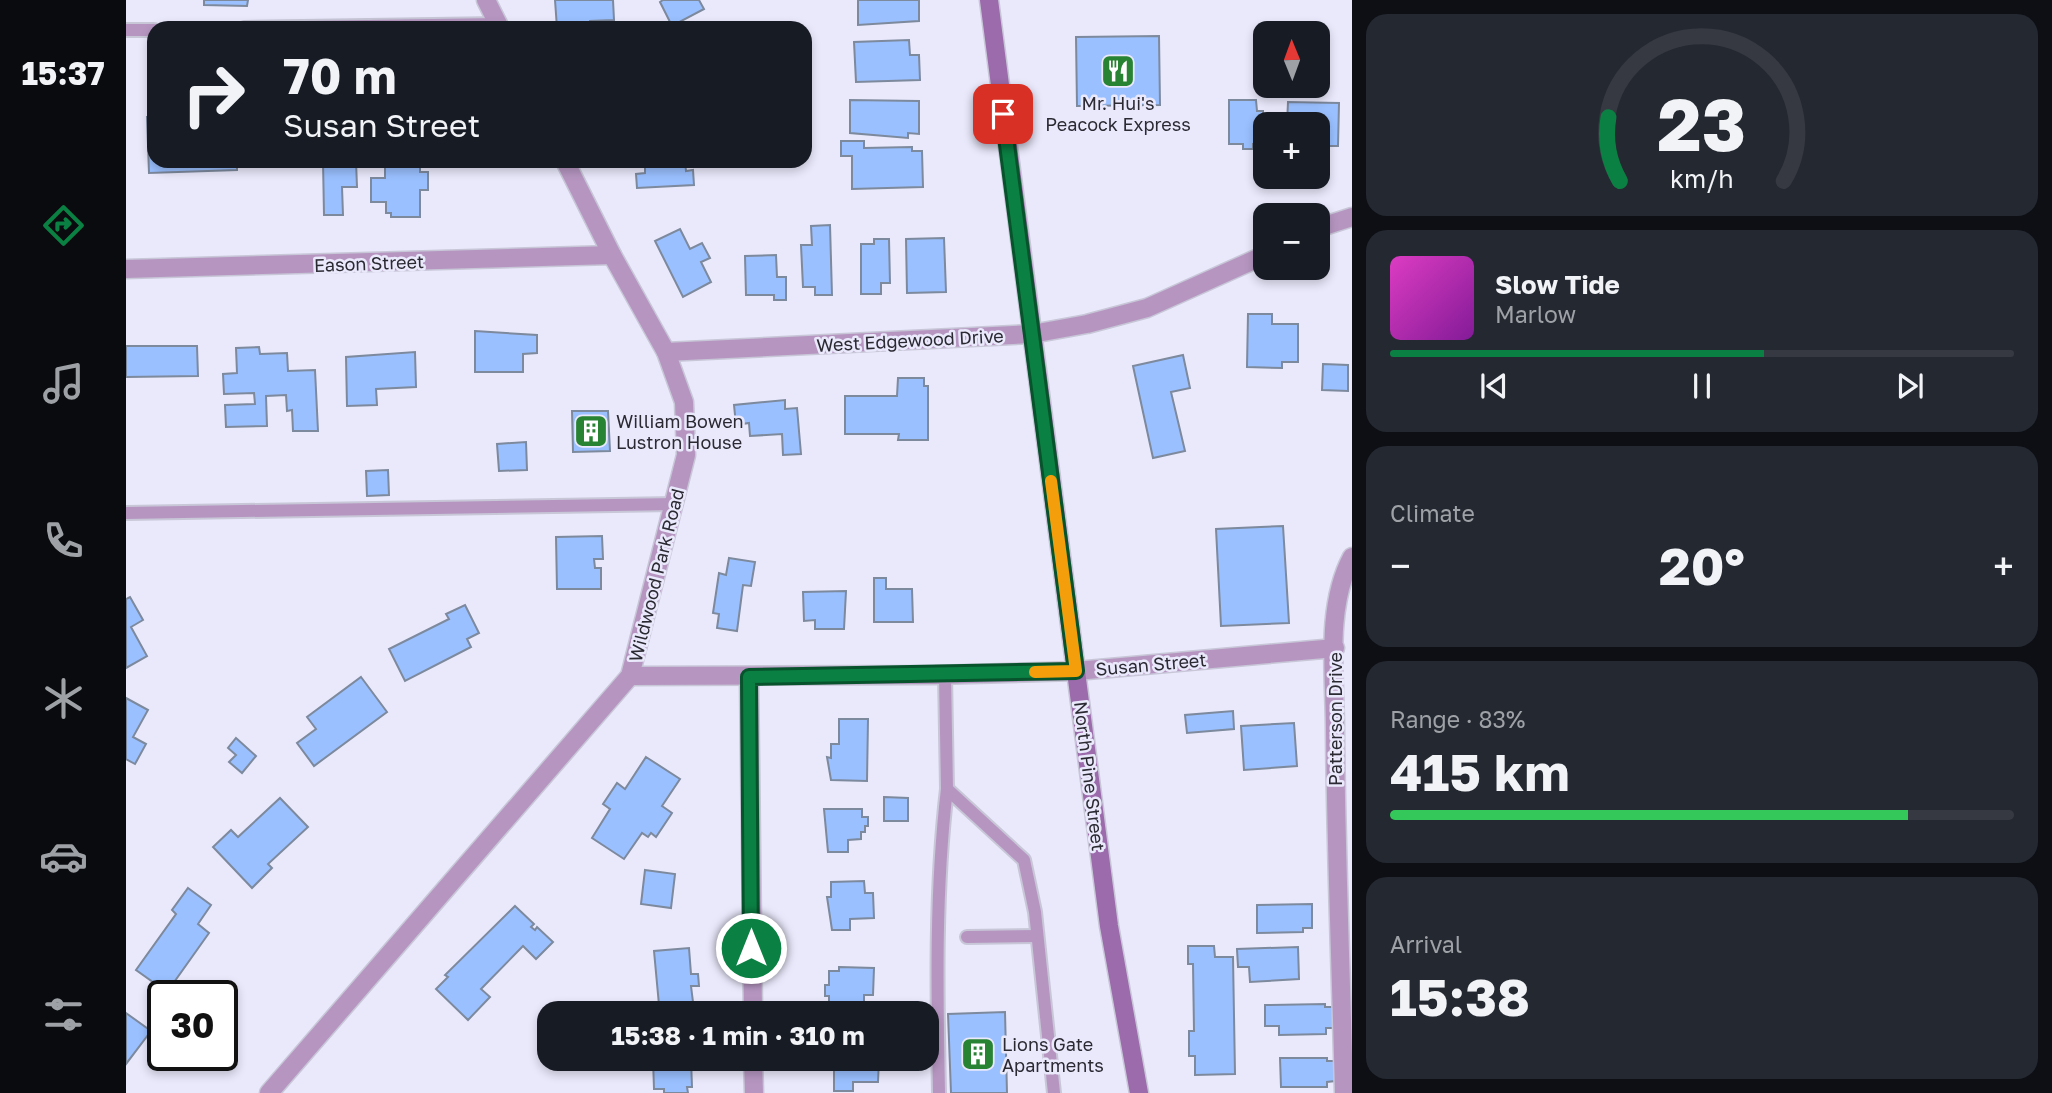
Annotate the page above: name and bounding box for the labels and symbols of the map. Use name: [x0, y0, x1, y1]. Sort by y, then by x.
north arrow: [1253, 21, 1330, 98]
restaurant icon: Mr. Hui's Peacock Express: [1099, 52, 1137, 90]
pin: [973, 84, 1033, 144]
place label: Mr. Hui's Peacock Express: [1045, 92, 1191, 135]
street label: Eason Street: [314, 250, 424, 276]
street label: West Edgewood Drive: [816, 324, 1004, 356]
place label: William Bowen Lustron House: [616, 410, 744, 453]
building icon: William Bowen Lustron House: [572, 412, 610, 450]
street label: Wildwood Park Road: [624, 486, 688, 664]
street label: Susan Street: [1095, 648, 1207, 680]
street label: Patterson Drive: [1324, 652, 1346, 786]
street label: North Pine Street: [1070, 700, 1110, 852]
position arrow: [714, 911, 788, 985]
speed limit sign: 30: [147, 980, 238, 1071]
place label: Lions Gate Apartments: [1002, 1033, 1104, 1076]
building icon: Lions Gate Apartments: [959, 1035, 997, 1073]

